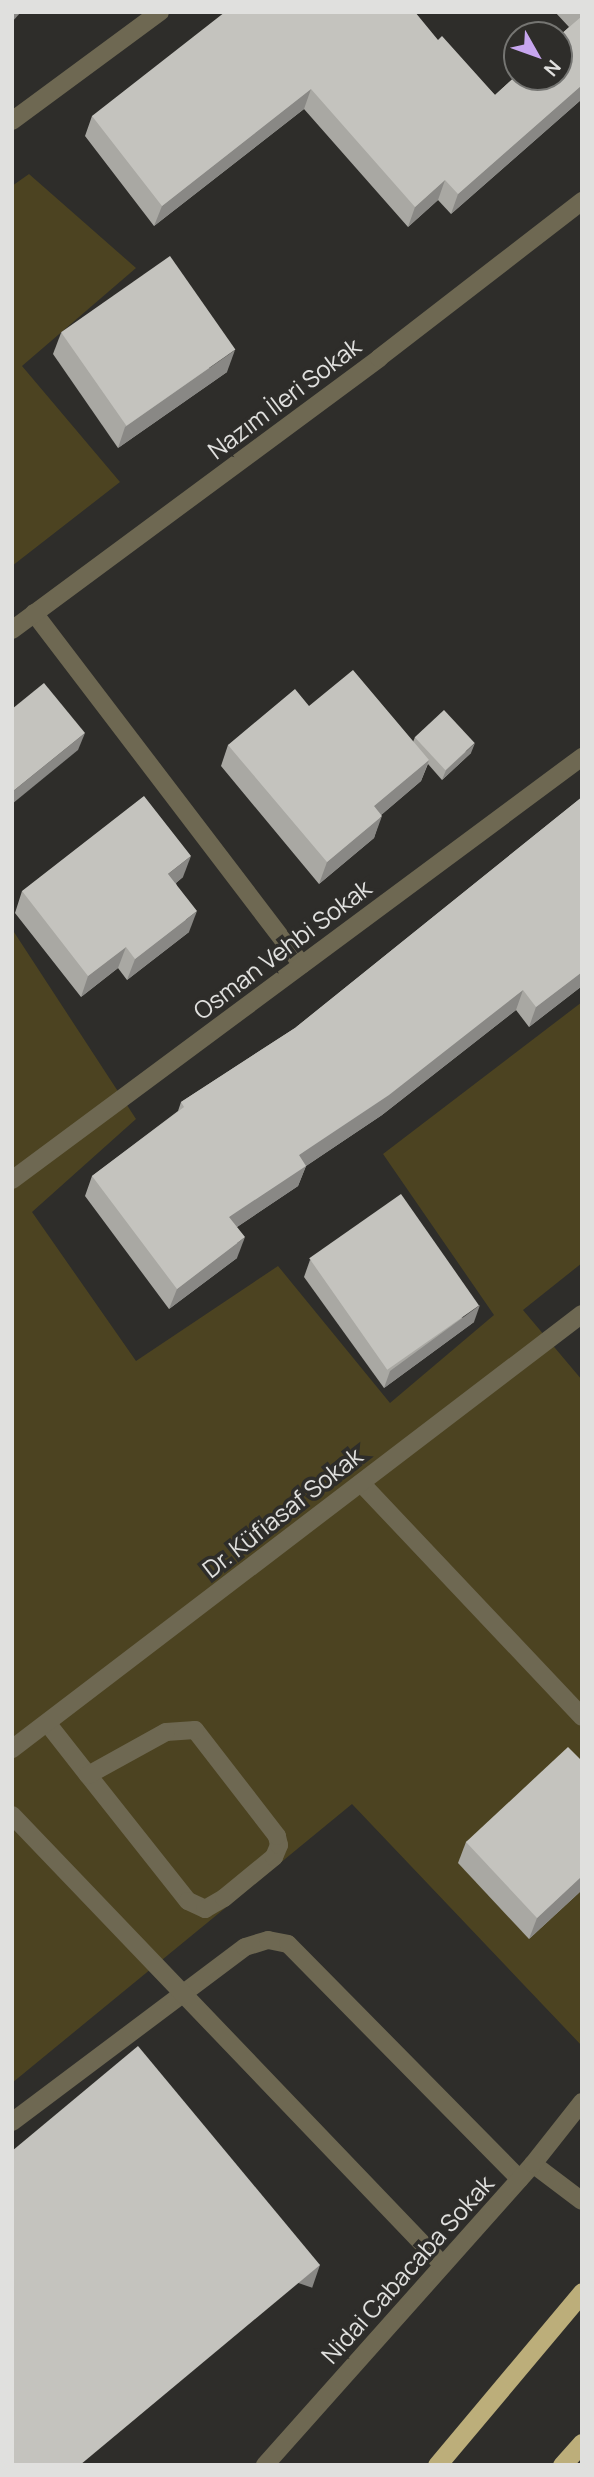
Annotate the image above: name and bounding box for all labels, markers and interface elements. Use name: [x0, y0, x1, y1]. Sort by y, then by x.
north arrow: [503, 21, 573, 91]
text: N: [538, 55, 567, 82]
street label: Nazım İleri Sokak: [202, 331, 366, 465]
street label: Osman Vehbi Sokak: [188, 873, 376, 1025]
street label: Dr. Küfiasaf Sokak: [196, 1441, 368, 1583]
street label: Nidai Cabacaba Sokak: [315, 2169, 499, 2369]

